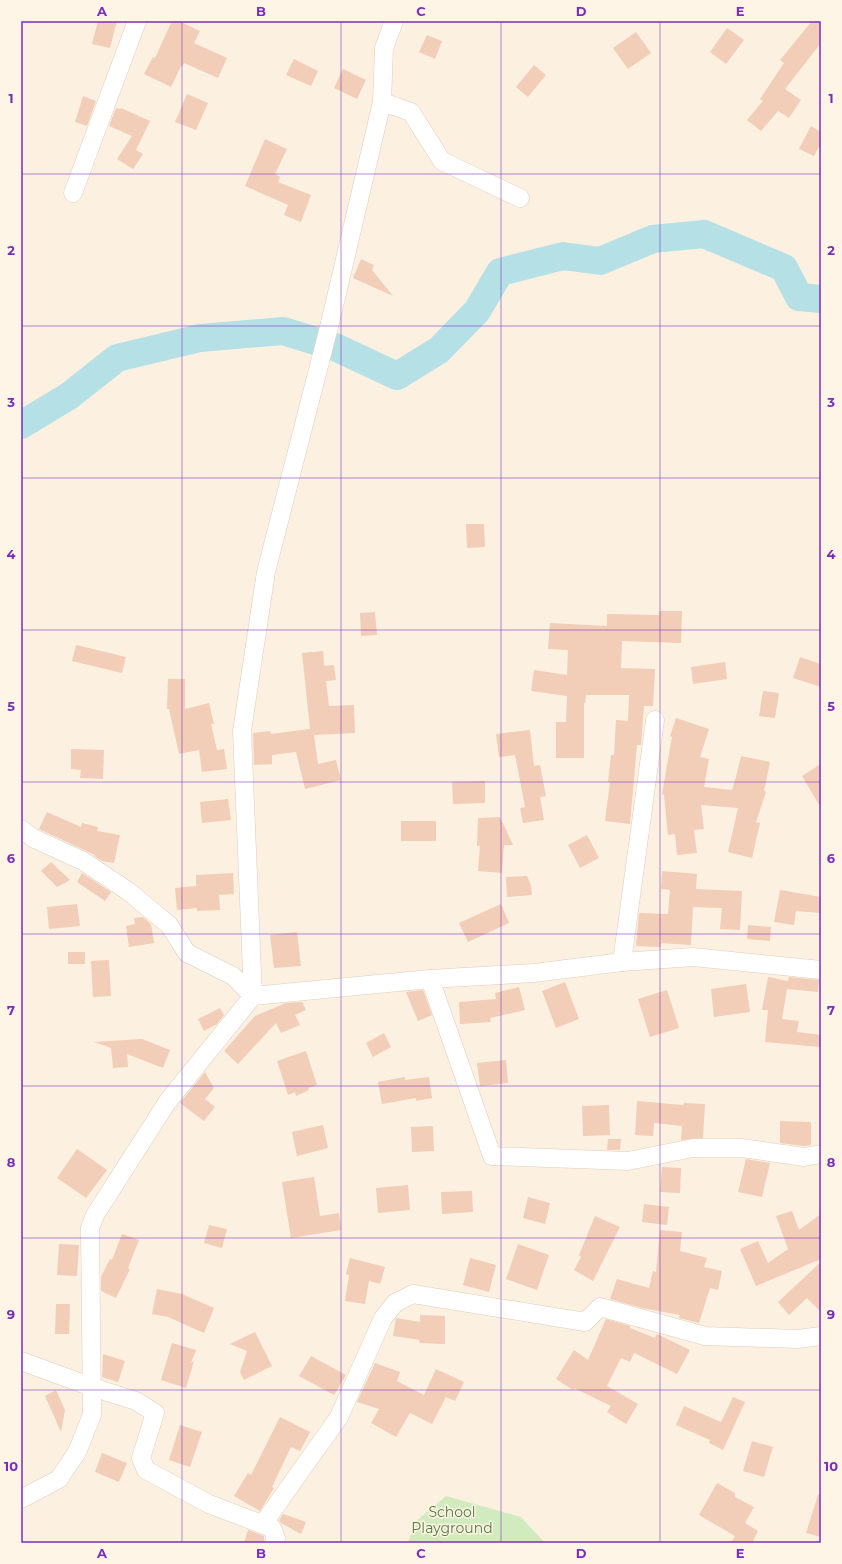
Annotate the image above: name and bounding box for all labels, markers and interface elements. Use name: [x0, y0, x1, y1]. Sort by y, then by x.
text: A: [96, 3, 108, 19]
text: B: [256, 3, 266, 19]
text: C: [416, 3, 426, 19]
text: D: [576, 3, 587, 19]
text: E: [736, 3, 745, 19]
text: 1: [8, 90, 14, 106]
text: 1: [828, 90, 834, 106]
text: 2: [7, 242, 15, 258]
text: 2: [827, 242, 835, 258]
text: 3: [6, 394, 15, 410]
text: 3: [826, 394, 835, 410]
text: 4: [7, 546, 16, 562]
text: 4: [827, 546, 836, 562]
text: 5: [7, 698, 15, 714]
text: 5: [827, 698, 835, 714]
text: 6: [7, 850, 16, 866]
text: 6: [827, 850, 836, 866]
text: 7: [7, 1002, 15, 1018]
text: 7: [827, 1002, 835, 1018]
text: 8: [7, 1154, 16, 1170]
text: 8: [827, 1154, 836, 1170]
text: 9: [7, 1306, 15, 1322]
text: 9: [827, 1306, 835, 1322]
text: 10: [4, 1458, 18, 1474]
text: 10: [824, 1458, 838, 1474]
park label: School Playground: [411, 1503, 493, 1537]
text: A: [96, 1545, 108, 1561]
text: B: [256, 1545, 266, 1561]
text: C: [416, 1545, 426, 1561]
text: D: [576, 1545, 587, 1561]
text: E: [736, 1545, 745, 1561]

